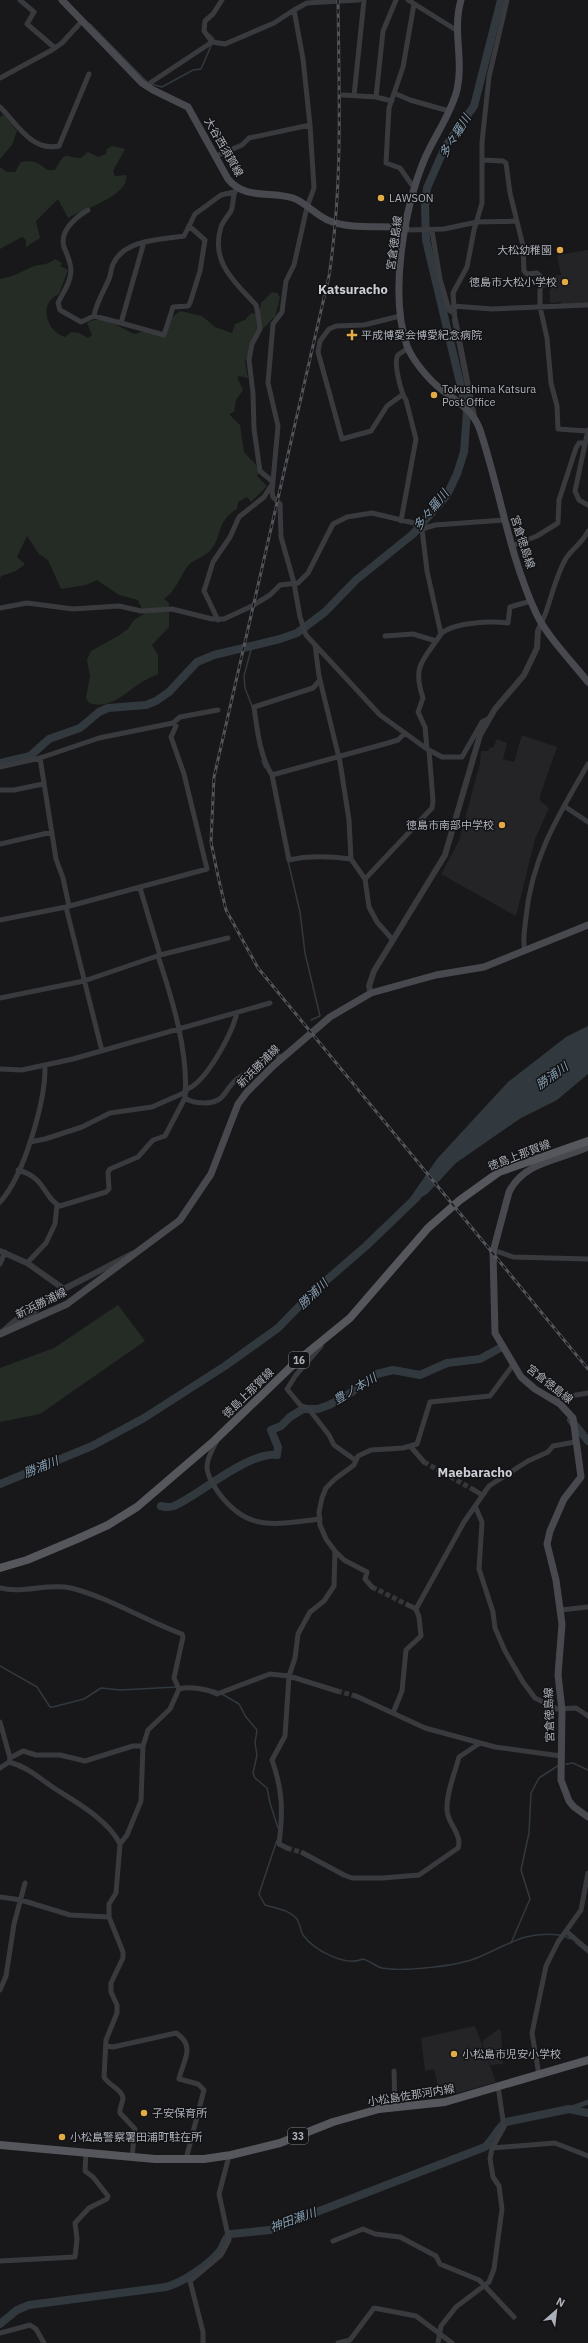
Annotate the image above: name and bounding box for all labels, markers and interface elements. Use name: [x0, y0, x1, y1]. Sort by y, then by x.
water label: 多々羅川: [435, 110, 475, 160]
street label: 大谷西須賀線: [201, 115, 247, 179]
place label: LAWSON: [389, 191, 433, 205]
marker: LAWSON: [376, 193, 386, 203]
street label: 宮倉徳島線: [383, 215, 405, 271]
place label: 大松幼稚園: [497, 243, 552, 257]
marker: 大松幼稚園: [555, 245, 565, 255]
place label: 徳島市大松小学校: [469, 275, 557, 289]
marker: 徳島市大松小学校: [560, 277, 570, 287]
district label: Katsuracho: [318, 281, 388, 298]
place label: 平成博愛会博愛紀念病院: [361, 328, 482, 342]
marker: 平成博愛会博愛紀念病院: [346, 329, 358, 341]
place label: Tokushima Katsura Post Office: [442, 382, 536, 409]
marker: Tokushima Katsura Post Office: [429, 390, 439, 400]
water label: 多々羅川: [410, 485, 453, 533]
street label: 宮倉徳島線: [508, 514, 538, 570]
place label: 徳島市南部中学校: [406, 818, 494, 832]
marker: 徳島市南部中学校: [497, 820, 507, 830]
street label: 新浜勝浦線: [234, 1042, 282, 1090]
water label: 勝浦川: [533, 1058, 572, 1092]
street label: 徳島上那賀線: [486, 1137, 552, 1173]
water label: 勝浦川: [294, 1274, 332, 1312]
street label: 新浜勝浦線: [13, 1285, 69, 1321]
road number: 16: [289, 1352, 309, 1368]
street label: 宮倉徳島線: [524, 1362, 576, 1406]
street label: 徳島上那賀線: [219, 1365, 277, 1421]
water label: 豊ノ本川: [330, 1369, 381, 1407]
water label: 勝浦川: [21, 1452, 62, 1480]
district label: Maebaracho: [438, 1464, 512, 1481]
street label: 宮倉徳島線: [541, 1687, 557, 1743]
place label: 小松島市児安小学校: [462, 2047, 561, 2061]
marker: 小松島市児安小学校: [449, 2049, 459, 2059]
street label: 小松島佐那河内線: [366, 2081, 456, 2109]
place label: 子安保育所: [152, 2106, 208, 2120]
marker: 子安保育所: [139, 2108, 149, 2118]
road number: 33: [288, 2128, 308, 2144]
place label: 小松島警察署田浦町駐在所: [70, 2130, 203, 2144]
marker: 小松島警察署田浦町駐在所: [57, 2132, 67, 2142]
water label: 神田瀬川: [268, 2204, 320, 2235]
north arrow: [536, 2291, 576, 2331]
text: N: [554, 2294, 568, 2310]

